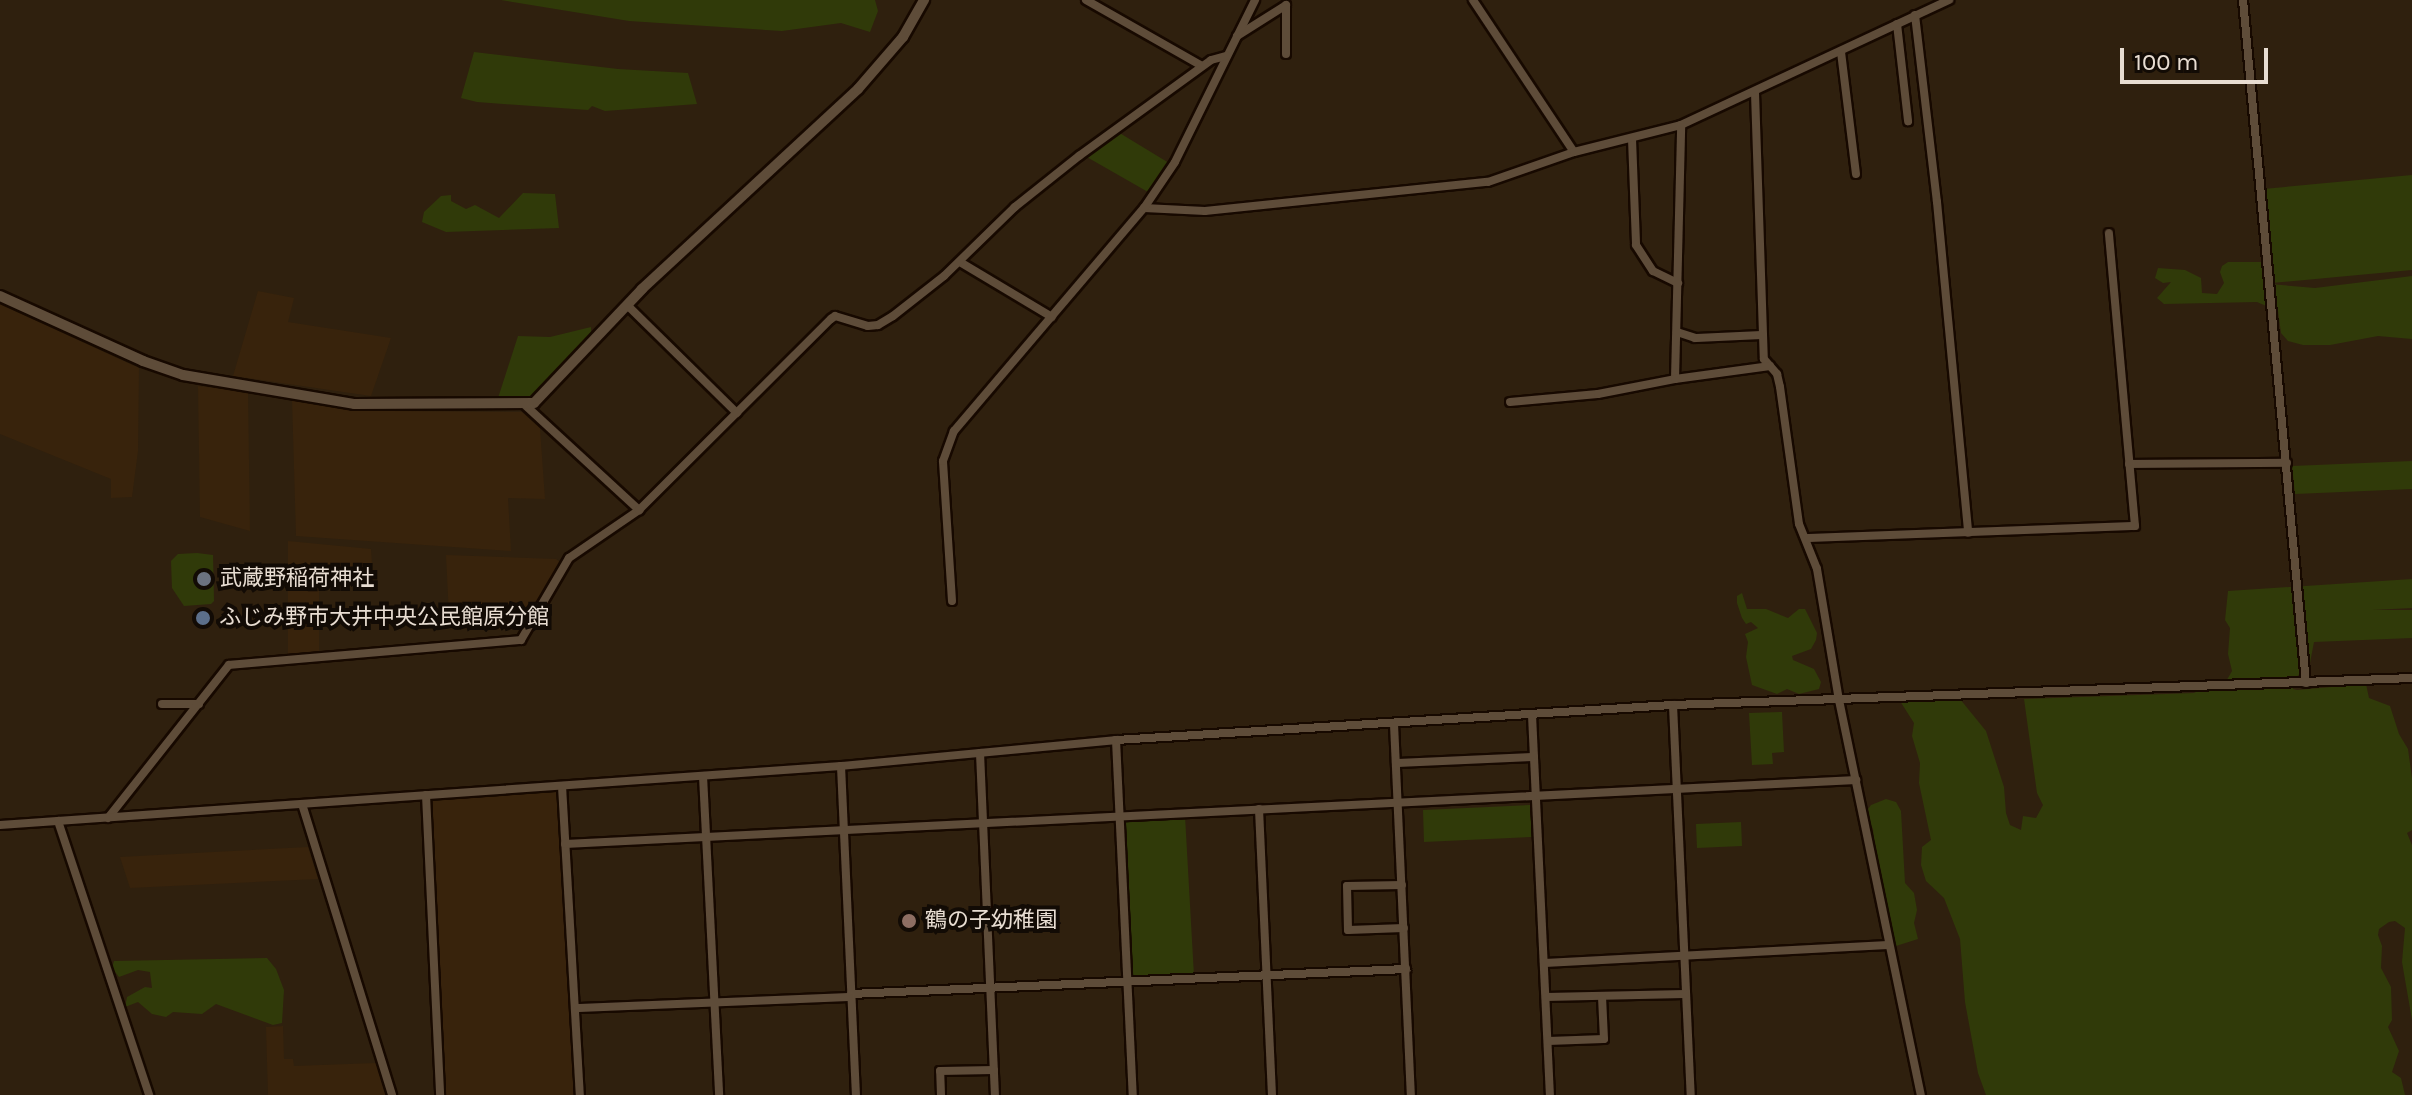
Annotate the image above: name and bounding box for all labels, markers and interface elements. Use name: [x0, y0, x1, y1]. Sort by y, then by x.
scale bar: [2124, 32, 2272, 82]
text: 100 m: [2134, 48, 2199, 76]
place label: 武蔵野稲荷神社: [220, 566, 374, 592]
marker: 武蔵野稲荷神社: [195, 570, 213, 588]
place label: ふじみ野市大井中央公民館原分館: [219, 605, 549, 631]
marker: ふじみ野市大井中央公民館原分館: [194, 609, 212, 627]
place label: 鶴の子幼稚園: [925, 908, 1057, 934]
marker: 鶴の子幼稚園: [900, 912, 918, 930]

